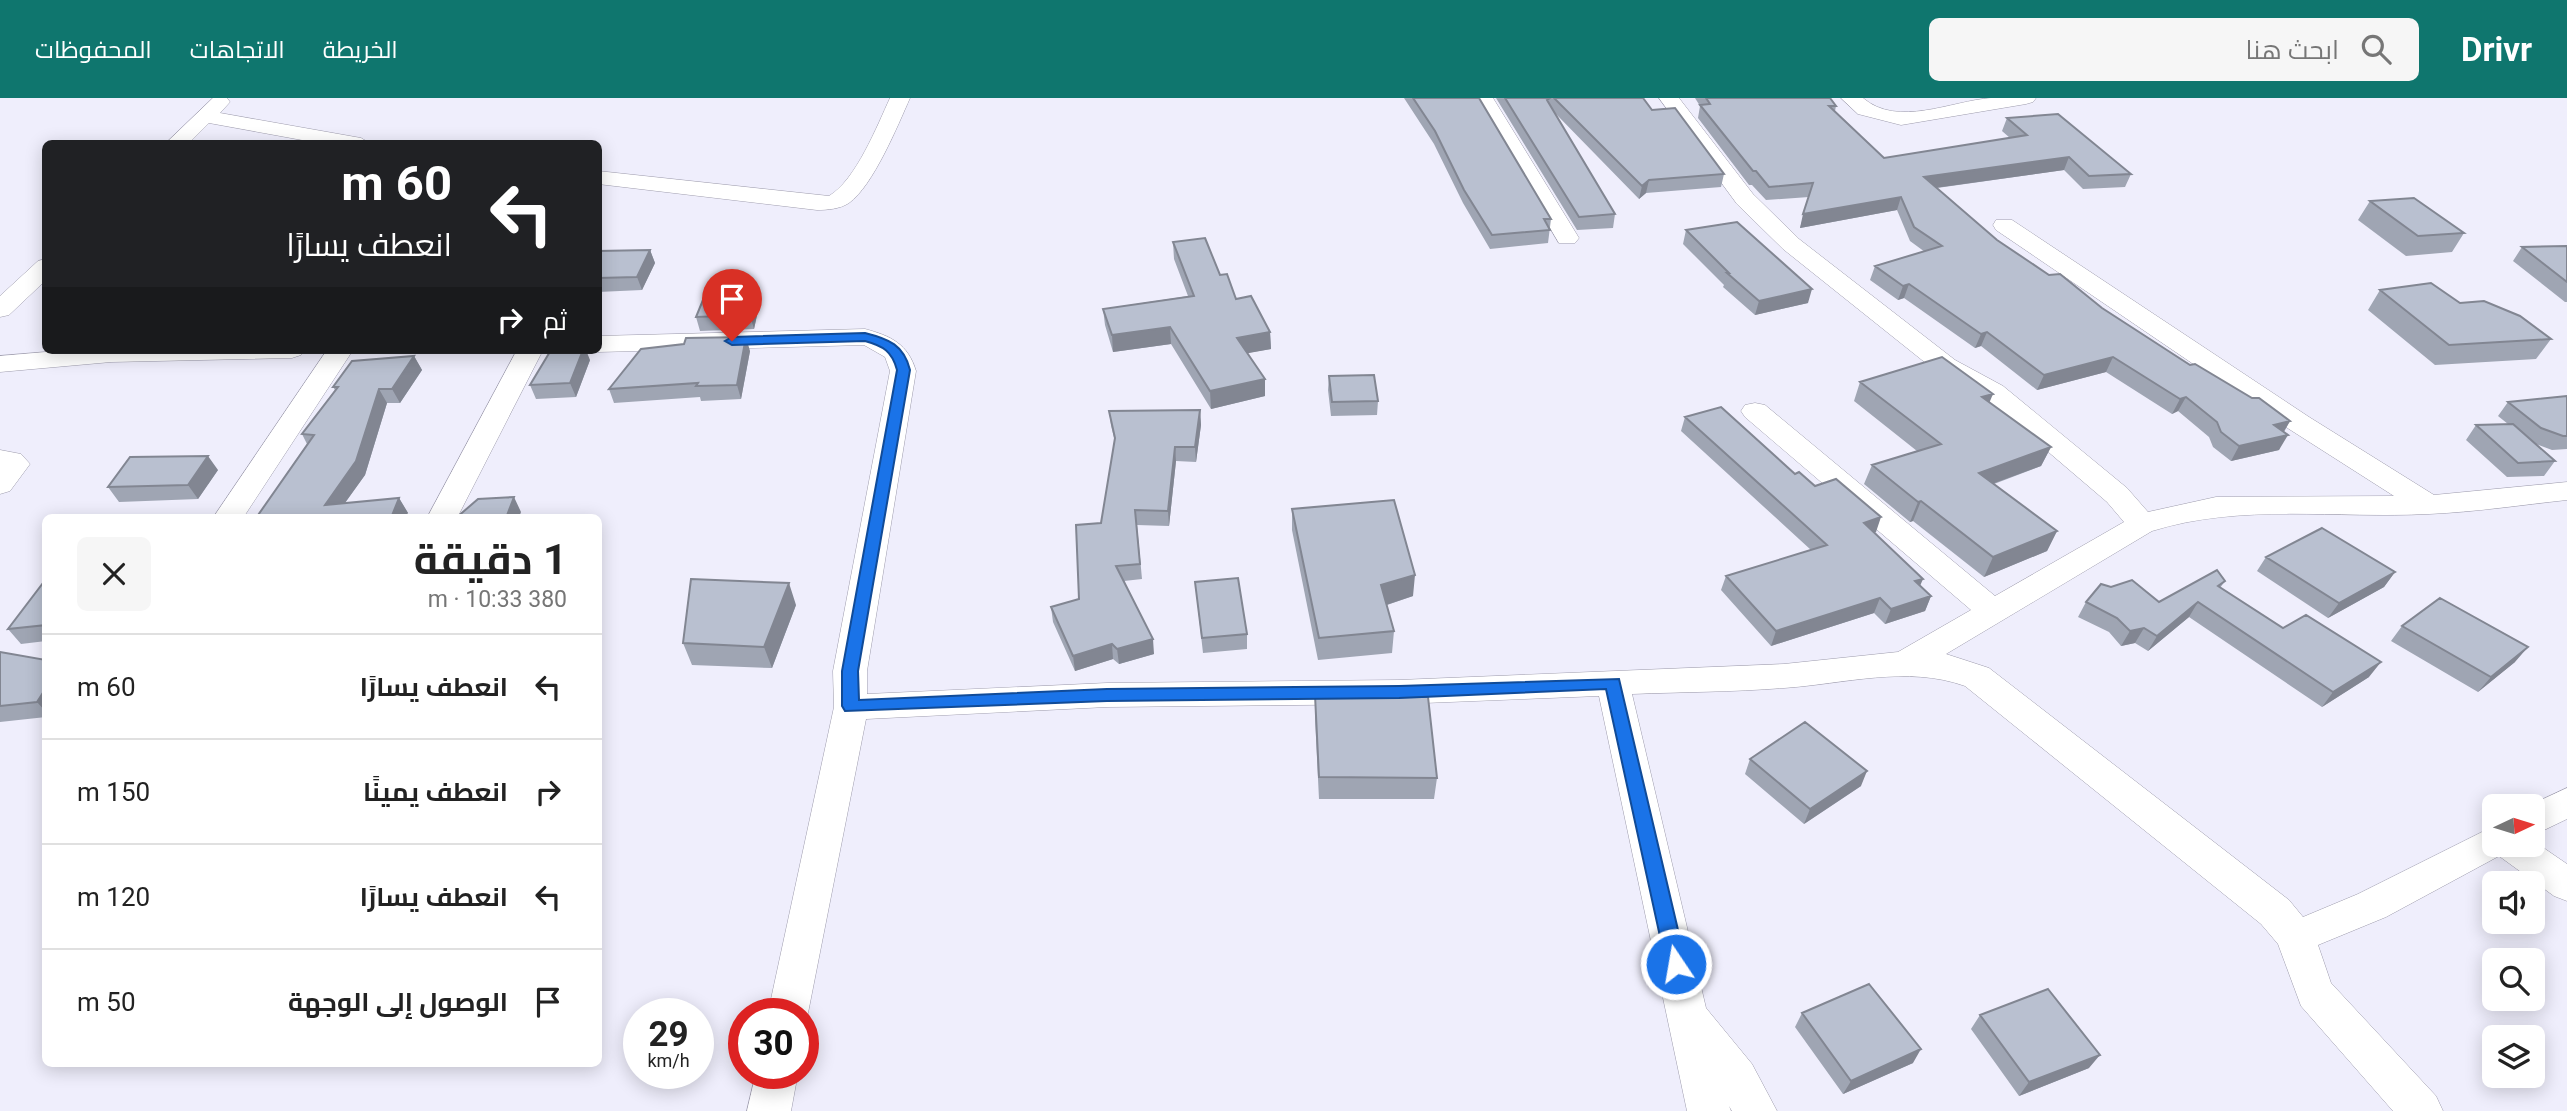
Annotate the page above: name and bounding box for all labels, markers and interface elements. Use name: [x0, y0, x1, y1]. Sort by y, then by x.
search box: [1929, 18, 2419, 81]
icon: search: [2357, 30, 2395, 68]
text: Drivr: [2461, 30, 2532, 69]
text: ابحث هنا: [2246, 35, 2339, 65]
text: المحفوظات: [35, 36, 152, 64]
text: الاتجاهات: [190, 36, 285, 64]
text: الخريطة: [323, 36, 398, 64]
text: 60 m: [341, 155, 452, 212]
icon: left: [476, 168, 567, 259]
text: انعطف يسارًا: [286, 226, 452, 264]
pin: [702, 269, 762, 341]
icon: arrive: [713, 280, 751, 318]
icon: right: [491, 301, 529, 339]
text: ثم: [543, 306, 567, 336]
text: 1 دقيقة: [414, 535, 567, 584]
button: close: [77, 537, 151, 611]
text: 380 m · 10:33: [428, 586, 567, 613]
icon: left: [529, 668, 567, 706]
text: 60 m: [77, 672, 136, 702]
text: انعطف يسارًا: [360, 672, 508, 702]
icon: right: [529, 773, 567, 811]
text: 150 m: [77, 777, 150, 807]
text: انعطف يمينًا: [363, 777, 508, 807]
north arrow: [2482, 794, 2544, 858]
map controls: [2482, 794, 2545, 1088]
button: sound: [2482, 871, 2545, 934]
icon: left: [529, 878, 567, 916]
text: 120 m: [77, 882, 150, 912]
text: انعطف يسارًا: [360, 882, 508, 912]
position arrow: [1639, 927, 1713, 1001]
button: search: [2482, 948, 2545, 1011]
icon: arrive: [529, 983, 567, 1021]
text: 50 m: [77, 987, 136, 1017]
text: الوصول إلى الوجهة: [288, 987, 508, 1017]
speed limit sign: 30: [728, 998, 819, 1089]
text: 29: [648, 1014, 689, 1055]
button: layers: [2482, 1025, 2545, 1088]
text: km/h: [647, 1050, 690, 1071]

